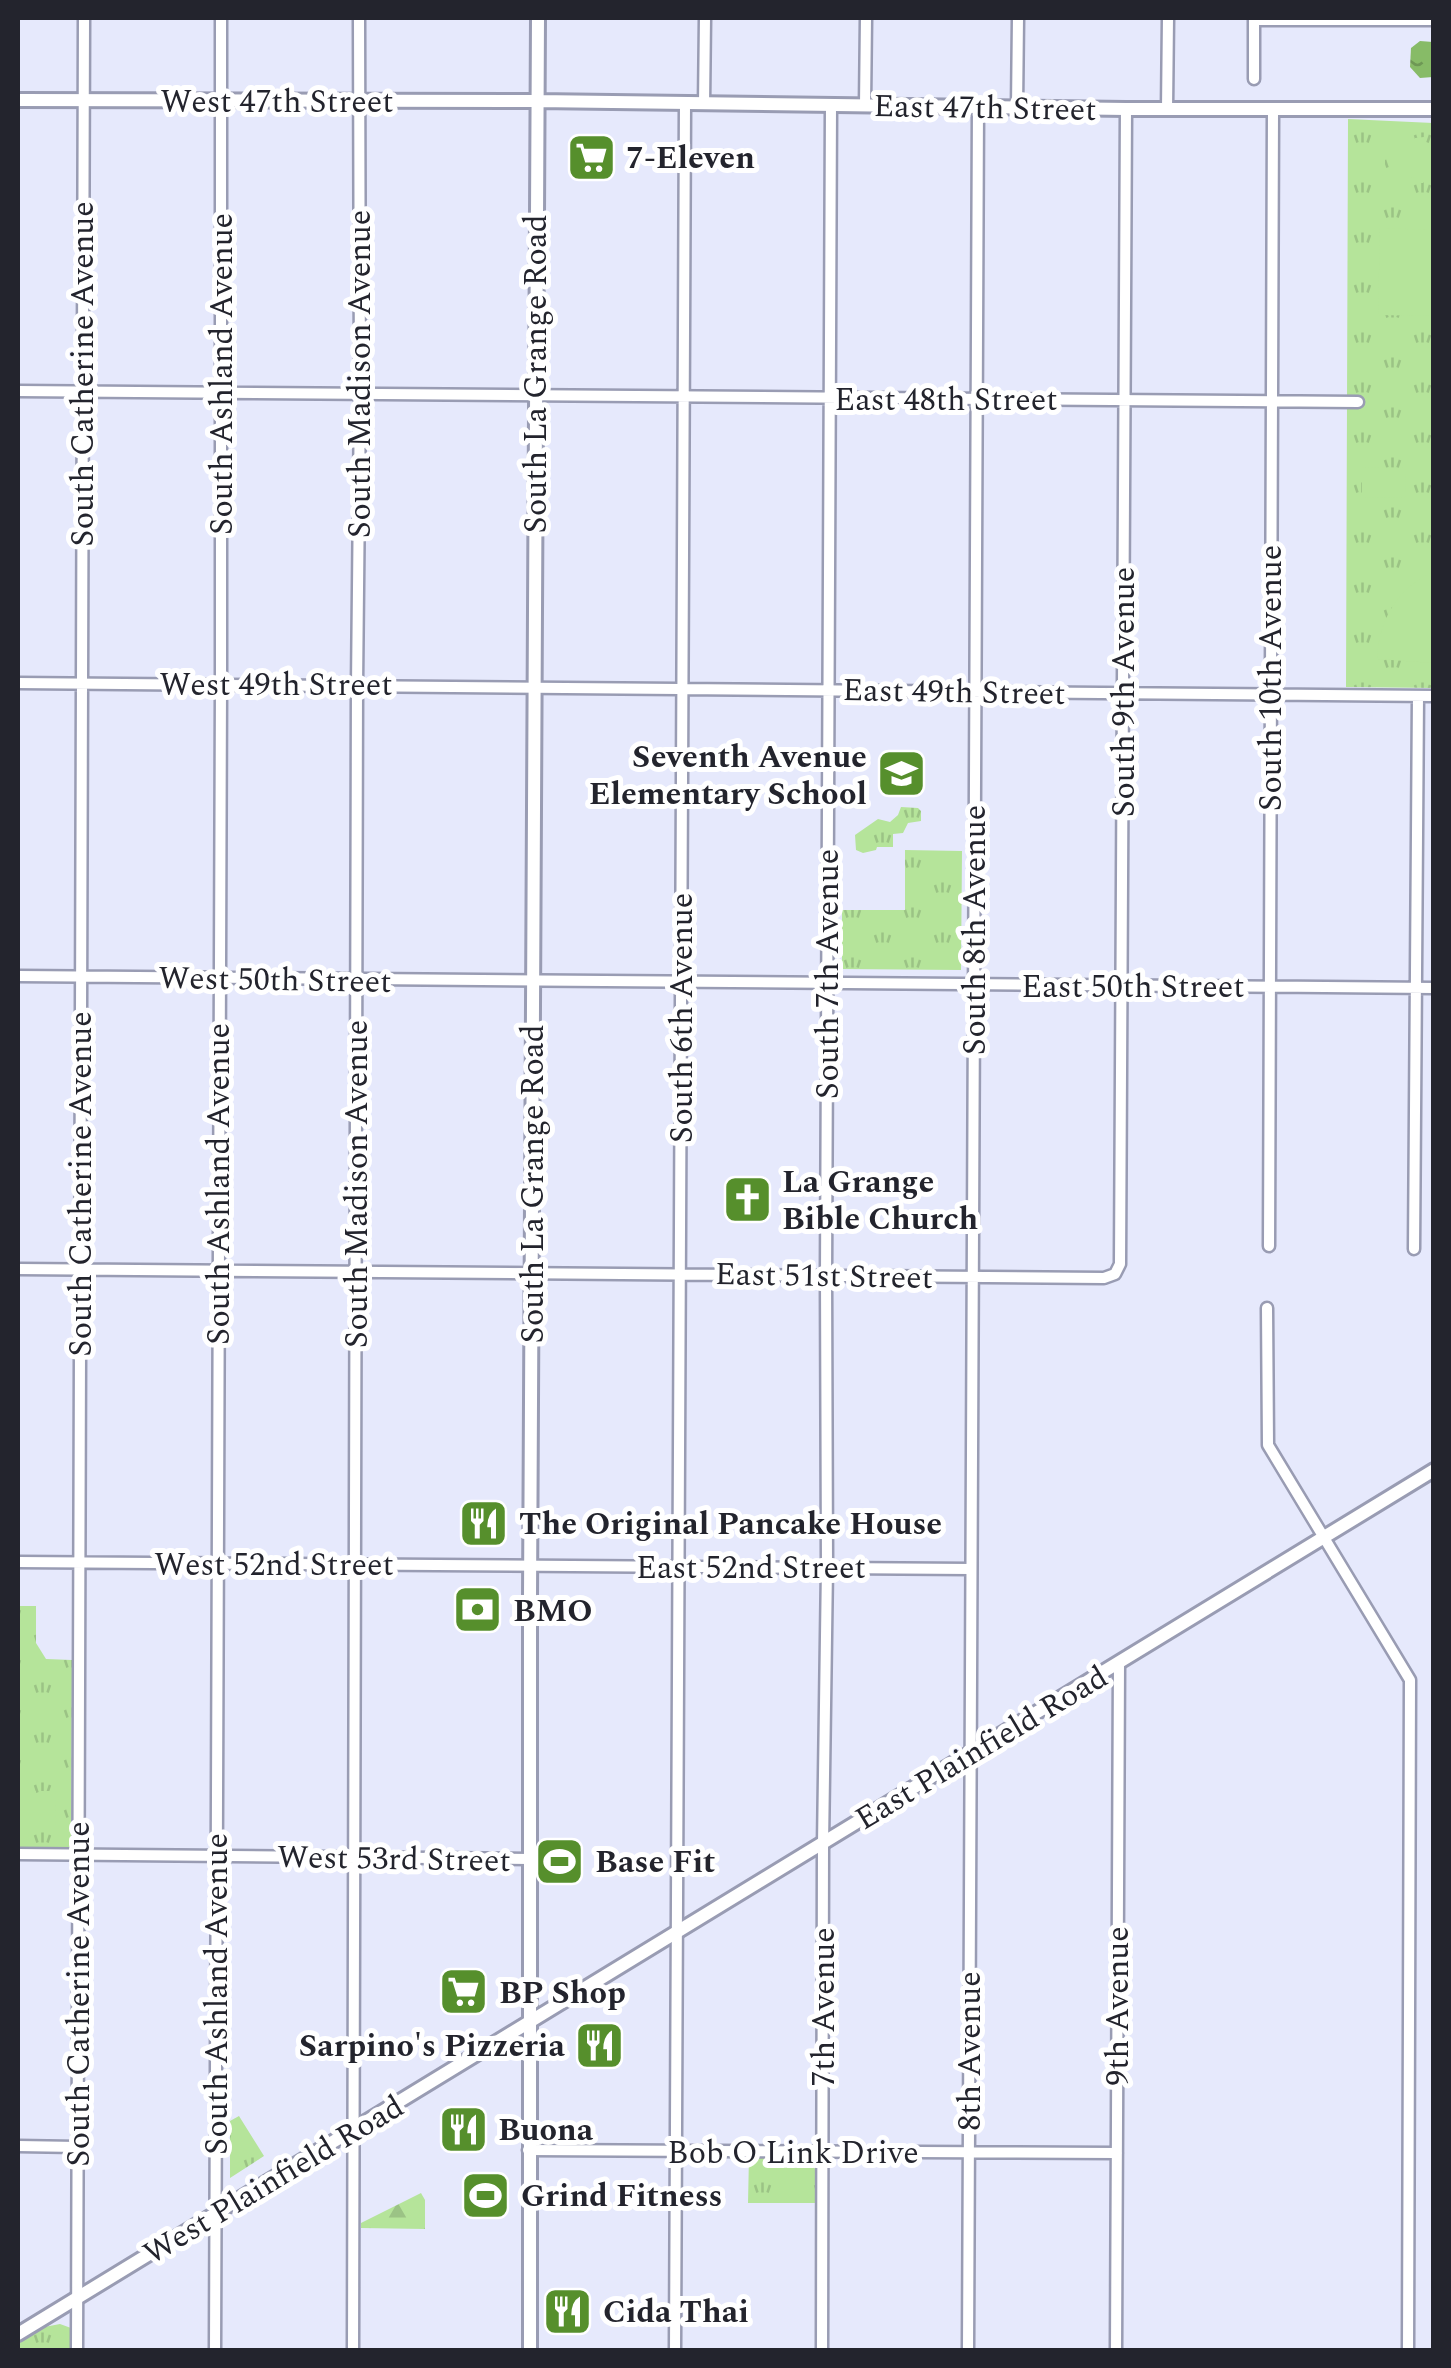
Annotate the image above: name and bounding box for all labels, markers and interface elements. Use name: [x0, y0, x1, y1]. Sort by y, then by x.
street label: West 47th Street: [161, 78, 394, 127]
street label: East 47th Street: [873, 82, 1097, 135]
supermarket icon: 7-Eleven: [565, 131, 617, 183]
place label: 7-Eleven: [626, 134, 755, 183]
street label: South Catherine Avenue: [59, 201, 108, 547]
street label: South Madison Avenue: [336, 210, 385, 538]
street label: South Ashland Avenue: [198, 213, 247, 535]
street label: South La Grange Road: [512, 214, 561, 534]
street label: East 48th Street: [834, 376, 1058, 425]
street label: South 10th Avenue: [1247, 545, 1296, 811]
street label: South 9th Avenue: [1100, 567, 1149, 817]
street label: West 49th Street: [160, 661, 393, 710]
street label: East 49th Street: [842, 666, 1066, 719]
place label: Seventh Avenue Elementary School: [589, 733, 867, 819]
school or university icon: Seventh Avenue Elementary School: [876, 748, 928, 800]
street label: South 8th Avenue: [951, 805, 1000, 1055]
street label: South 7th Avenue: [804, 849, 853, 1099]
street label: South 6th Avenue: [658, 893, 707, 1143]
street label: West 50th Street: [158, 954, 392, 1007]
street label: East 50th Street: [1021, 963, 1245, 1012]
street label: South Catherine Avenue: [57, 1011, 106, 1357]
street label: South Madison Avenue: [333, 1020, 382, 1348]
street label: South Ashland Avenue: [195, 1023, 244, 1345]
street label: South La Grange Road: [509, 1024, 558, 1344]
place label: La Grange Bible Church: [782, 1158, 978, 1244]
church icon: La Grange Bible Church: [721, 1173, 773, 1225]
street label: East 51st Street: [714, 1250, 933, 1303]
restaurant icon: The Original Pancake House: [458, 1497, 510, 1549]
place label: The Original Pancake House: [519, 1500, 942, 1549]
street label: West 52nd Street: [154, 1541, 394, 1590]
street label: East 52nd Street: [636, 1544, 866, 1593]
bank icon: BMO: [452, 1584, 504, 1636]
place label: BMO: [513, 1587, 593, 1636]
street label: East Plainfield Road: [846, 1653, 1117, 1843]
street label: South Catherine Avenue: [55, 1821, 104, 2167]
street label: South Ashland Avenue: [193, 1833, 242, 2155]
street label: West 53rd Street: [277, 1833, 511, 1886]
sports icon: Base Fit: [534, 1835, 586, 1887]
place label: Base Fit: [595, 1838, 715, 1887]
street label: 9th Avenue: [1094, 1926, 1143, 2086]
street label: 7th Avenue: [800, 1927, 849, 2087]
supermarket icon: BP Shop: [438, 1966, 490, 2018]
place label: BP Shop: [499, 1969, 626, 2018]
street label: 8th Avenue: [946, 1971, 995, 2131]
restaurant icon: Sarpino's Pizzeria: [574, 2019, 626, 2071]
place label: Sarpino's Pizzeria: [299, 2022, 566, 2071]
street label: West Plainfield Road: [134, 2083, 414, 2278]
restaurant icon: Buona: [437, 2103, 489, 2155]
place label: Buona: [498, 2106, 594, 2155]
street label: Bob O Link Drive: [667, 2129, 919, 2178]
sports icon: Grind Fitness: [460, 2169, 512, 2221]
place label: Grind Fitness: [521, 2172, 722, 2221]
restaurant icon: Cida Thai: [542, 2285, 594, 2337]
place label: Cida Thai: [603, 2288, 749, 2337]

